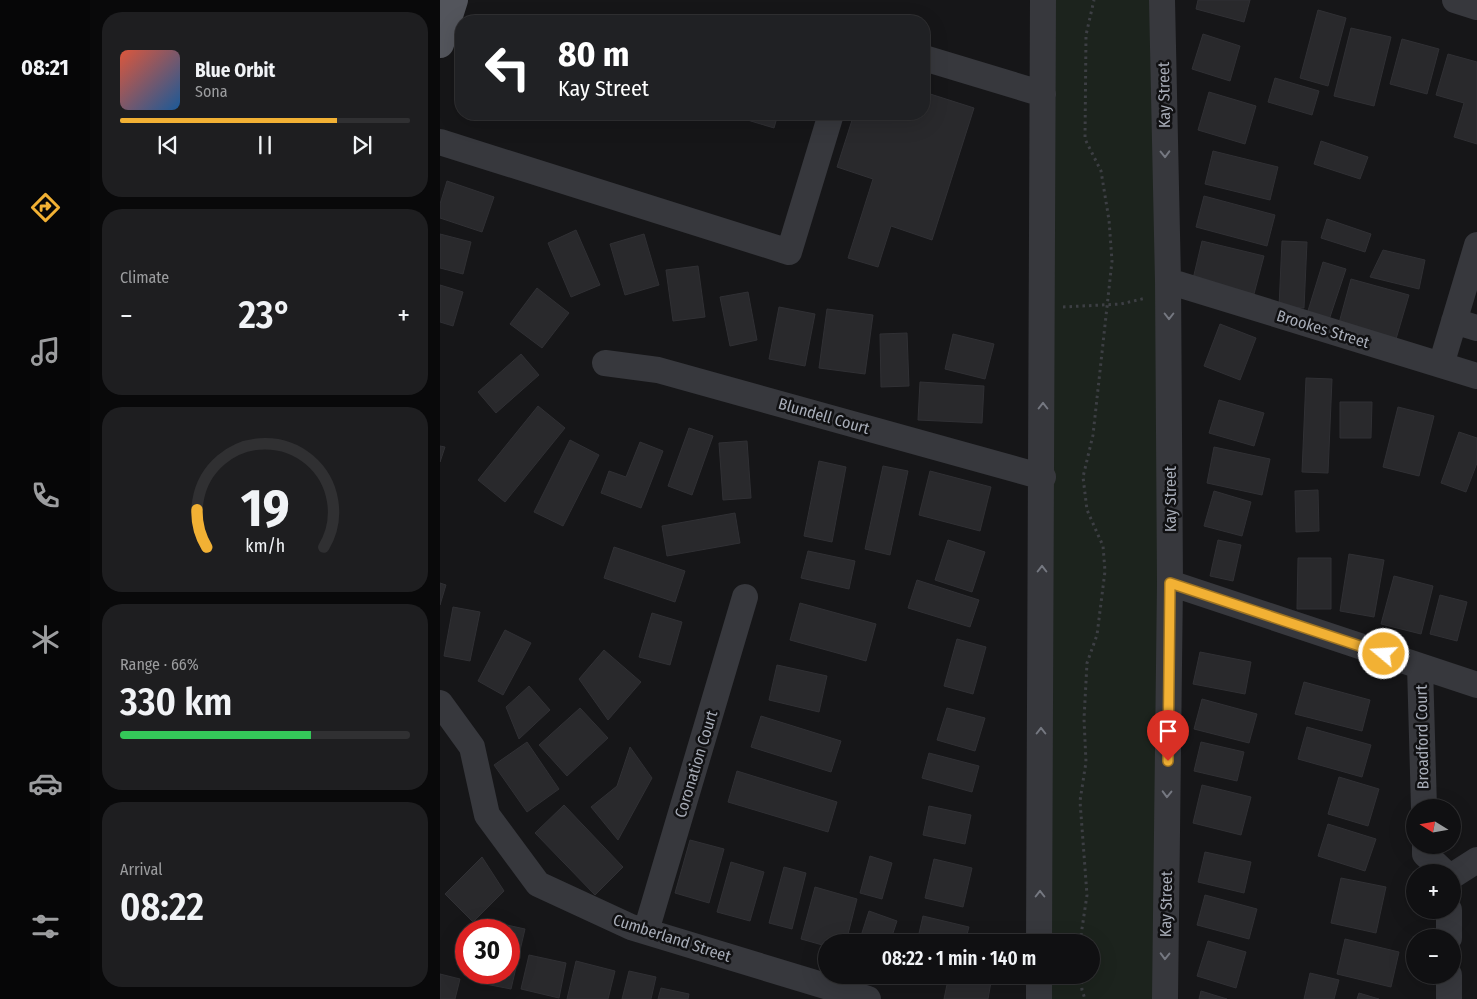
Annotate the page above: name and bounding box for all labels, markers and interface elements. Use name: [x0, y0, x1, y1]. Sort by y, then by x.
text: 80 m: [558, 33, 630, 75]
icon: left: [475, 35, 540, 100]
text: 08:21: [21, 54, 69, 81]
text: Blue Orbit: [195, 59, 275, 82]
street label: Kay Street: [1154, 61, 1174, 128]
text: Kay Street: [558, 75, 649, 102]
text: Sona: [195, 82, 228, 101]
icon: previous: [154, 131, 182, 159]
icon: pause: [251, 131, 279, 159]
icon: next: [348, 131, 376, 159]
one-way arrow: [1160, 150, 1171, 158]
icon: directions: [28, 190, 63, 225]
text: Climate: [120, 268, 169, 287]
text: 23°: [238, 292, 291, 338]
text: −: [120, 299, 133, 332]
text: +: [397, 299, 410, 332]
street label: Brookes Street: [1274, 306, 1372, 352]
one-way arrow: [1163, 312, 1174, 320]
icon: music: [28, 334, 63, 369]
street label: Blundell Court: [776, 394, 872, 438]
one-way arrow: [1038, 402, 1048, 410]
street label: Kay Street: [1161, 465, 1180, 532]
text: 19: [241, 477, 289, 540]
icon: phone: [28, 478, 63, 513]
text: km/h: [245, 535, 285, 557]
one-way arrow: [1037, 565, 1047, 572]
icon: climate: [28, 622, 63, 657]
position arrow: [1357, 627, 1409, 679]
text: Range · 66%: [120, 655, 199, 674]
text: 330 km: [120, 679, 232, 725]
street label: Broadford Court: [1412, 684, 1432, 789]
street label: Coronation Court: [671, 707, 722, 820]
pin: [1147, 710, 1189, 761]
icon: arrive: [1154, 717, 1182, 745]
one-way arrow: [1036, 727, 1046, 735]
icon: car: [28, 766, 63, 801]
one-way arrow: [1162, 790, 1172, 798]
north arrow: [1406, 799, 1461, 854]
map controls: [1406, 799, 1461, 984]
text: Arrival: [120, 860, 162, 879]
button: +: [1406, 864, 1461, 919]
street label: Kay Street: [1156, 870, 1176, 937]
text: 08:22: [120, 884, 204, 930]
one-way arrow: [1035, 890, 1045, 898]
icon: filters: [28, 909, 63, 944]
street label: Cumberland Street: [611, 910, 734, 966]
speed limit sign: 30: [455, 919, 520, 984]
button: −: [1406, 929, 1461, 984]
text: 08:22 · 1 min · 140 m: [882, 947, 1036, 970]
one-way arrow: [1160, 952, 1170, 960]

